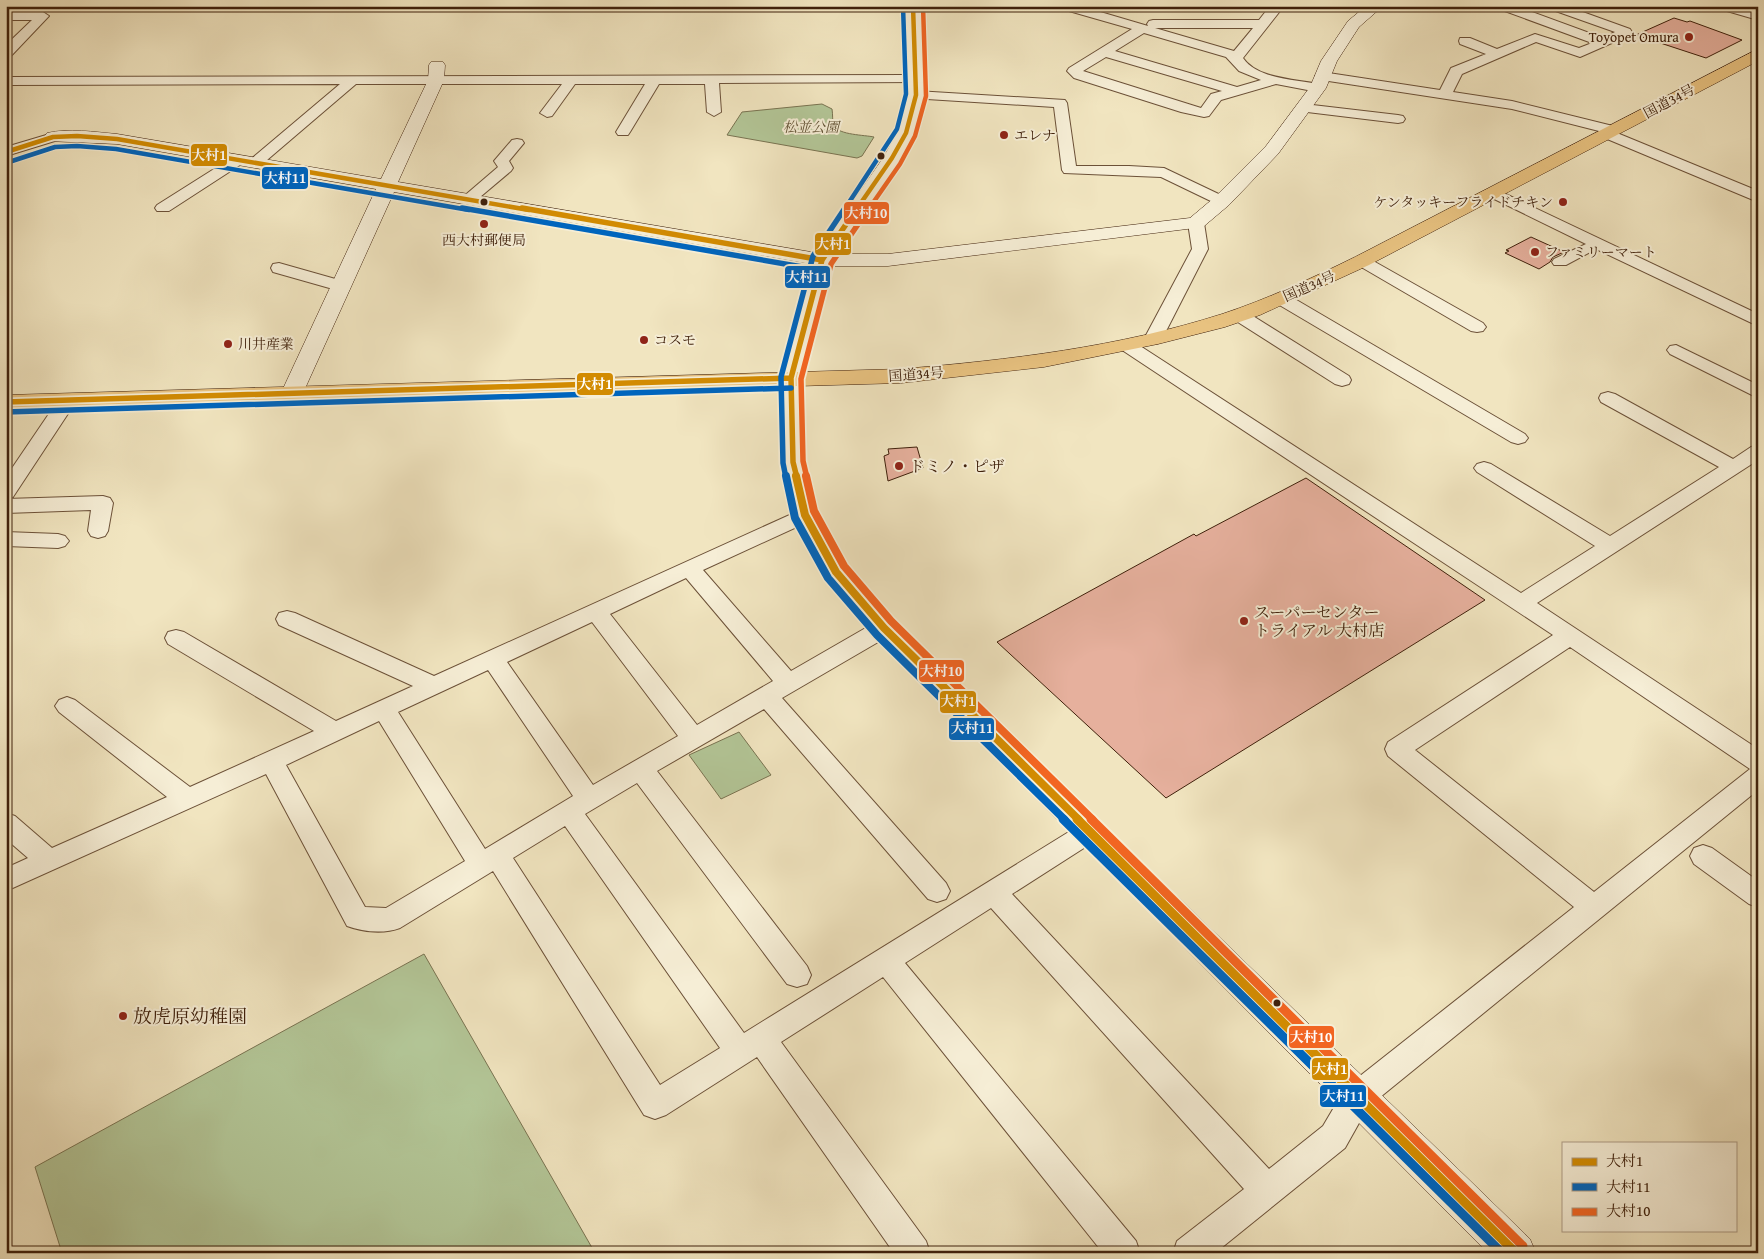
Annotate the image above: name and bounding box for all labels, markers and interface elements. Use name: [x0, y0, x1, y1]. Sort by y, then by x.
place label: Toyopet Omura: [1589, 27, 1679, 47]
marker: Toyopet Omura: [1683, 31, 1695, 43]
street label: 国道34号: [1640, 79, 1698, 123]
park label: 松並公園: [783, 117, 841, 137]
place label: エレナ: [1014, 125, 1056, 145]
marker: エレナ: [998, 129, 1010, 141]
line badge: 大村1: [190, 143, 228, 167]
text: 大村1: [191, 145, 227, 165]
unlabelled marker: [876, 151, 886, 161]
line badge: 大村11: [261, 166, 309, 190]
text: 大村11: [264, 168, 306, 188]
place label: ケンタッキーフライドチキン: [1374, 192, 1553, 212]
marker: ケンタッキーフライドチキン: [1557, 196, 1569, 208]
unlabelled marker: [479, 197, 489, 207]
line badge: 大村10: [843, 201, 890, 225]
text: 大村10: [845, 203, 887, 223]
marker: 西大村郵便局: [478, 218, 490, 230]
place label: 西大村郵便局: [442, 230, 526, 250]
line badge: 大村1: [814, 232, 852, 256]
text: 大村1: [815, 234, 851, 254]
place label: ファミリーマート: [1545, 242, 1657, 262]
marker: ファミリーマート: [1529, 246, 1541, 258]
line badge: 大村11: [784, 265, 831, 289]
street label: 国道34号: [1280, 266, 1338, 306]
text: 大村11: [786, 267, 828, 287]
place label: コスモ: [654, 330, 696, 350]
place label: 川井産業: [238, 334, 294, 354]
marker: コスモ: [638, 334, 650, 346]
marker: 川井産業: [222, 338, 234, 350]
street label: 国道34号: [888, 362, 944, 386]
line badge: 大村1: [576, 372, 614, 396]
text: 大村1: [577, 374, 613, 394]
place label: ドミノ・ピザ: [909, 454, 1005, 478]
marker: ドミノ・ピザ: [893, 460, 905, 472]
place label: スーパーセンター トライアル 大村店: [1254, 600, 1384, 642]
marker: スーパーセンター トライアル 大村店: [1238, 615, 1250, 627]
line badge: 大村10: [918, 659, 965, 683]
text: 大村10: [920, 661, 962, 681]
line badge: 大村1: [939, 690, 977, 714]
text: 大村1: [940, 691, 976, 711]
line badge: 大村11: [948, 717, 995, 741]
text: 大村11: [951, 718, 993, 738]
unlabelled marker: [1272, 998, 1282, 1008]
place label: 放虎原幼稚園: [133, 1002, 247, 1030]
marker: 放虎原幼稚園: [117, 1010, 129, 1022]
line badge: 大村10: [1288, 1025, 1335, 1049]
text: 大村10: [1290, 1027, 1332, 1047]
line badge: 大村1: [1311, 1057, 1349, 1081]
text: 大村1: [1312, 1059, 1348, 1079]
line badge: 大村11: [1319, 1084, 1367, 1108]
text: 大村11: [1322, 1086, 1364, 1106]
legend: [1562, 1142, 1736, 1232]
text: 大村1: [1606, 1150, 1643, 1171]
text: 大村11: [1606, 1176, 1650, 1197]
text: 大村10: [1606, 1200, 1650, 1221]

